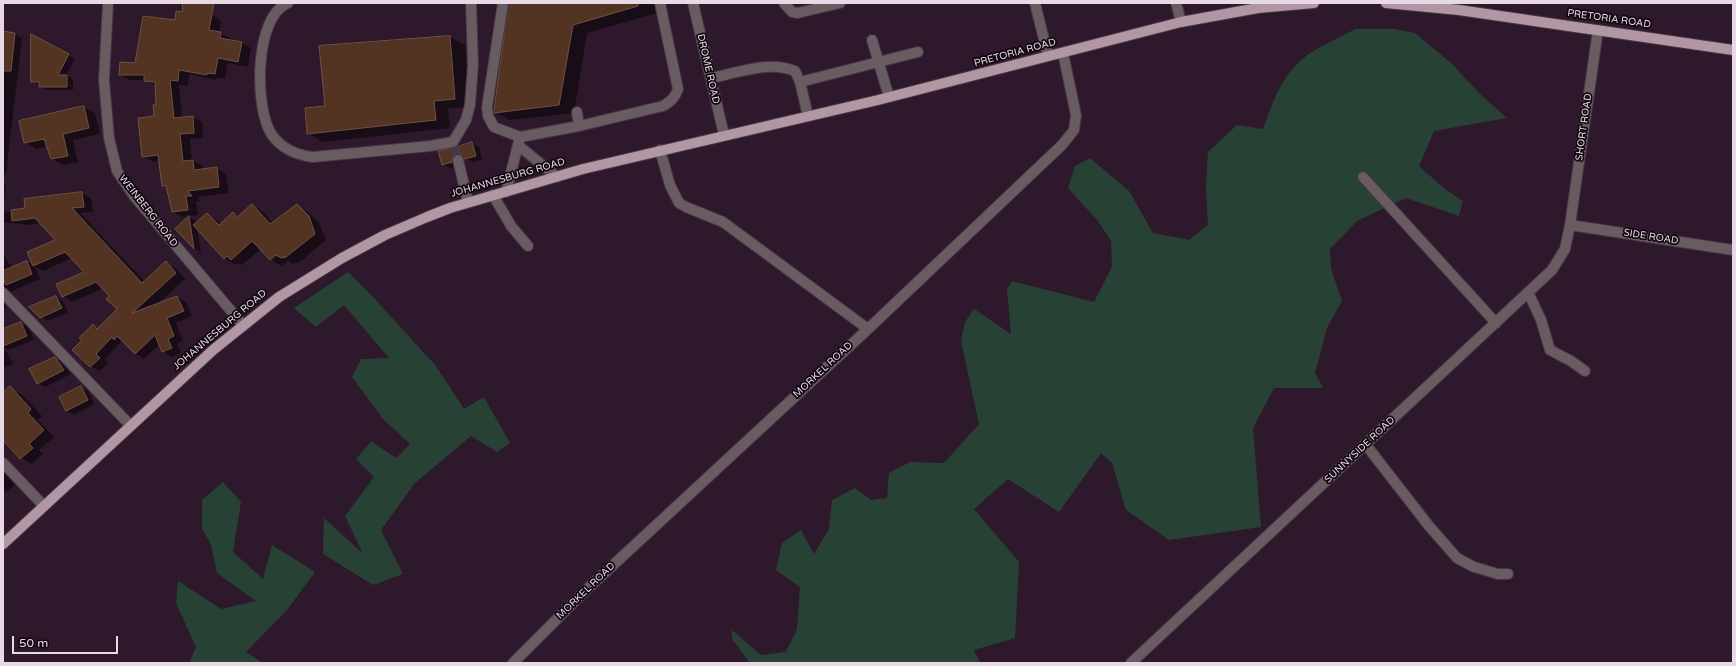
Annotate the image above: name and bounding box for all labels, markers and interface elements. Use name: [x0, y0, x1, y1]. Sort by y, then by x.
street label: PRETORIA ROAD: [1566, 7, 1652, 31]
street label: DROME ROAD: [694, 33, 722, 105]
street label: PRETORIA ROAD: [973, 36, 1057, 70]
street label: SHORT ROAD: [1573, 93, 1595, 161]
street label: JOHANNESBURG ROAD: [450, 156, 566, 200]
street label: WEINBERG ROAD: [116, 173, 180, 249]
street label: SIDE ROAD: [1623, 227, 1679, 247]
street label: JOHANNESBURG ROAD: [171, 287, 269, 373]
street label: MORKEL ROAD: [791, 340, 855, 400]
street label: SUNNYSIDE ROAD: [1322, 414, 1398, 486]
street label: MORKEL ROAD: [554, 560, 618, 622]
scale bar: [14, 628, 120, 654]
text: 50 m: [19, 636, 48, 650]

